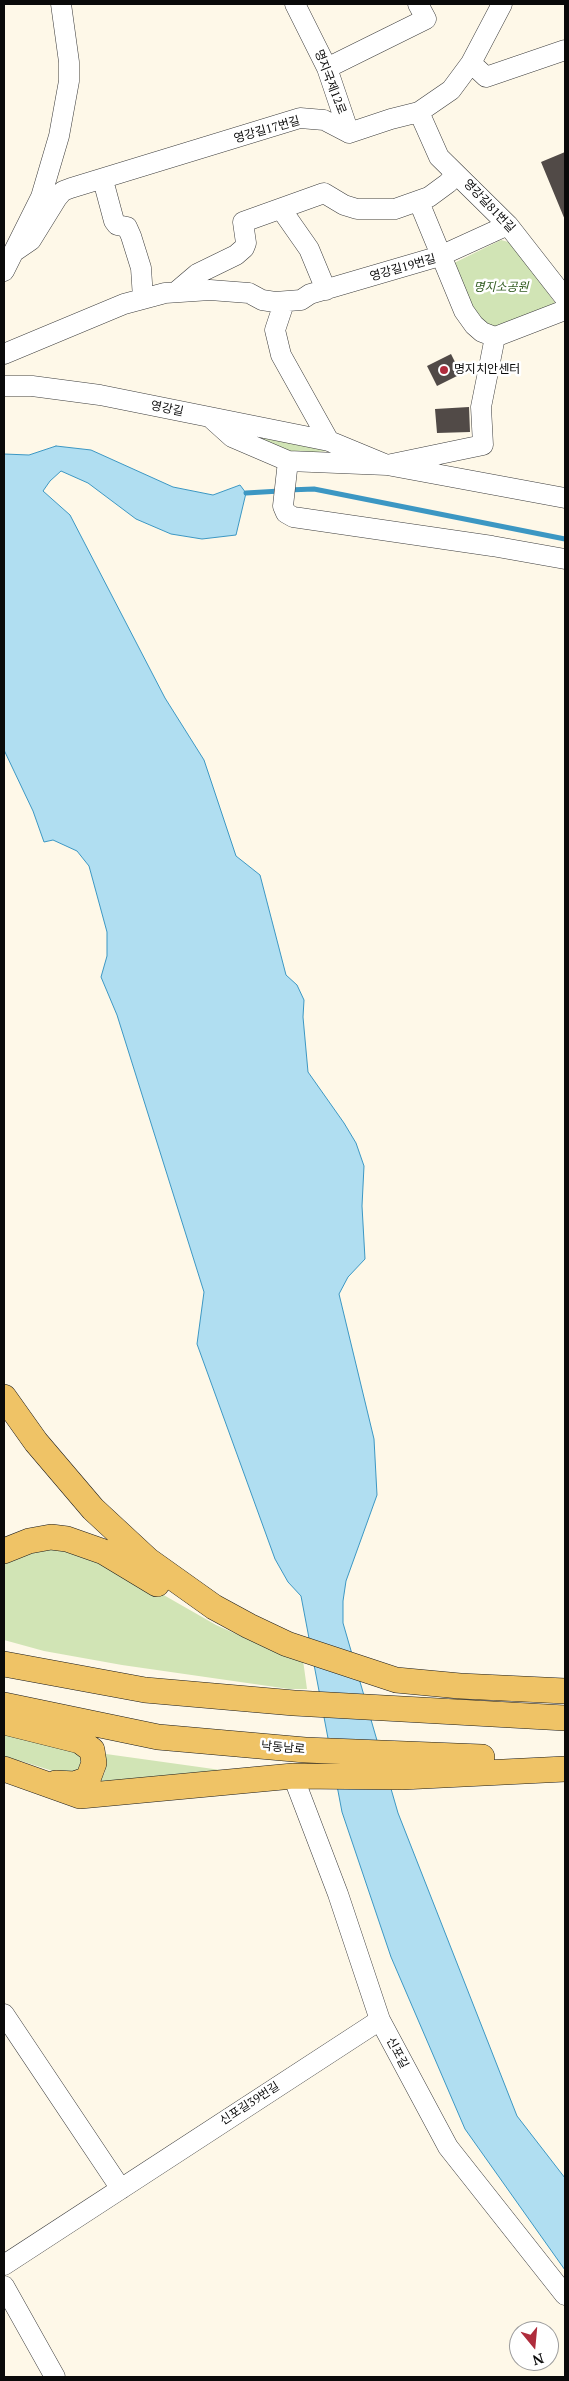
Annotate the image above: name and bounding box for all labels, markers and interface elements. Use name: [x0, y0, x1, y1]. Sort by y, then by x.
street label: 명지국제12로: [311, 48, 349, 116]
street label: 영강길17번길: [232, 114, 302, 146]
street label: 영강길81번길: [460, 177, 518, 235]
street label: 영강길19번길: [368, 252, 438, 284]
park label: 명지소공원: [473, 281, 529, 295]
place label: 명지치안센터: [454, 363, 520, 377]
marker: 명지치안센터: [438, 364, 450, 376]
street label: 영강길: [149, 399, 185, 419]
street label: 낙동남로: [260, 1739, 306, 1757]
street label: 신포길: [383, 2035, 411, 2071]
street label: 신포길39번길: [218, 2079, 282, 2129]
north arrow: [509, 2321, 559, 2371]
text: N: [530, 2349, 546, 2371]

